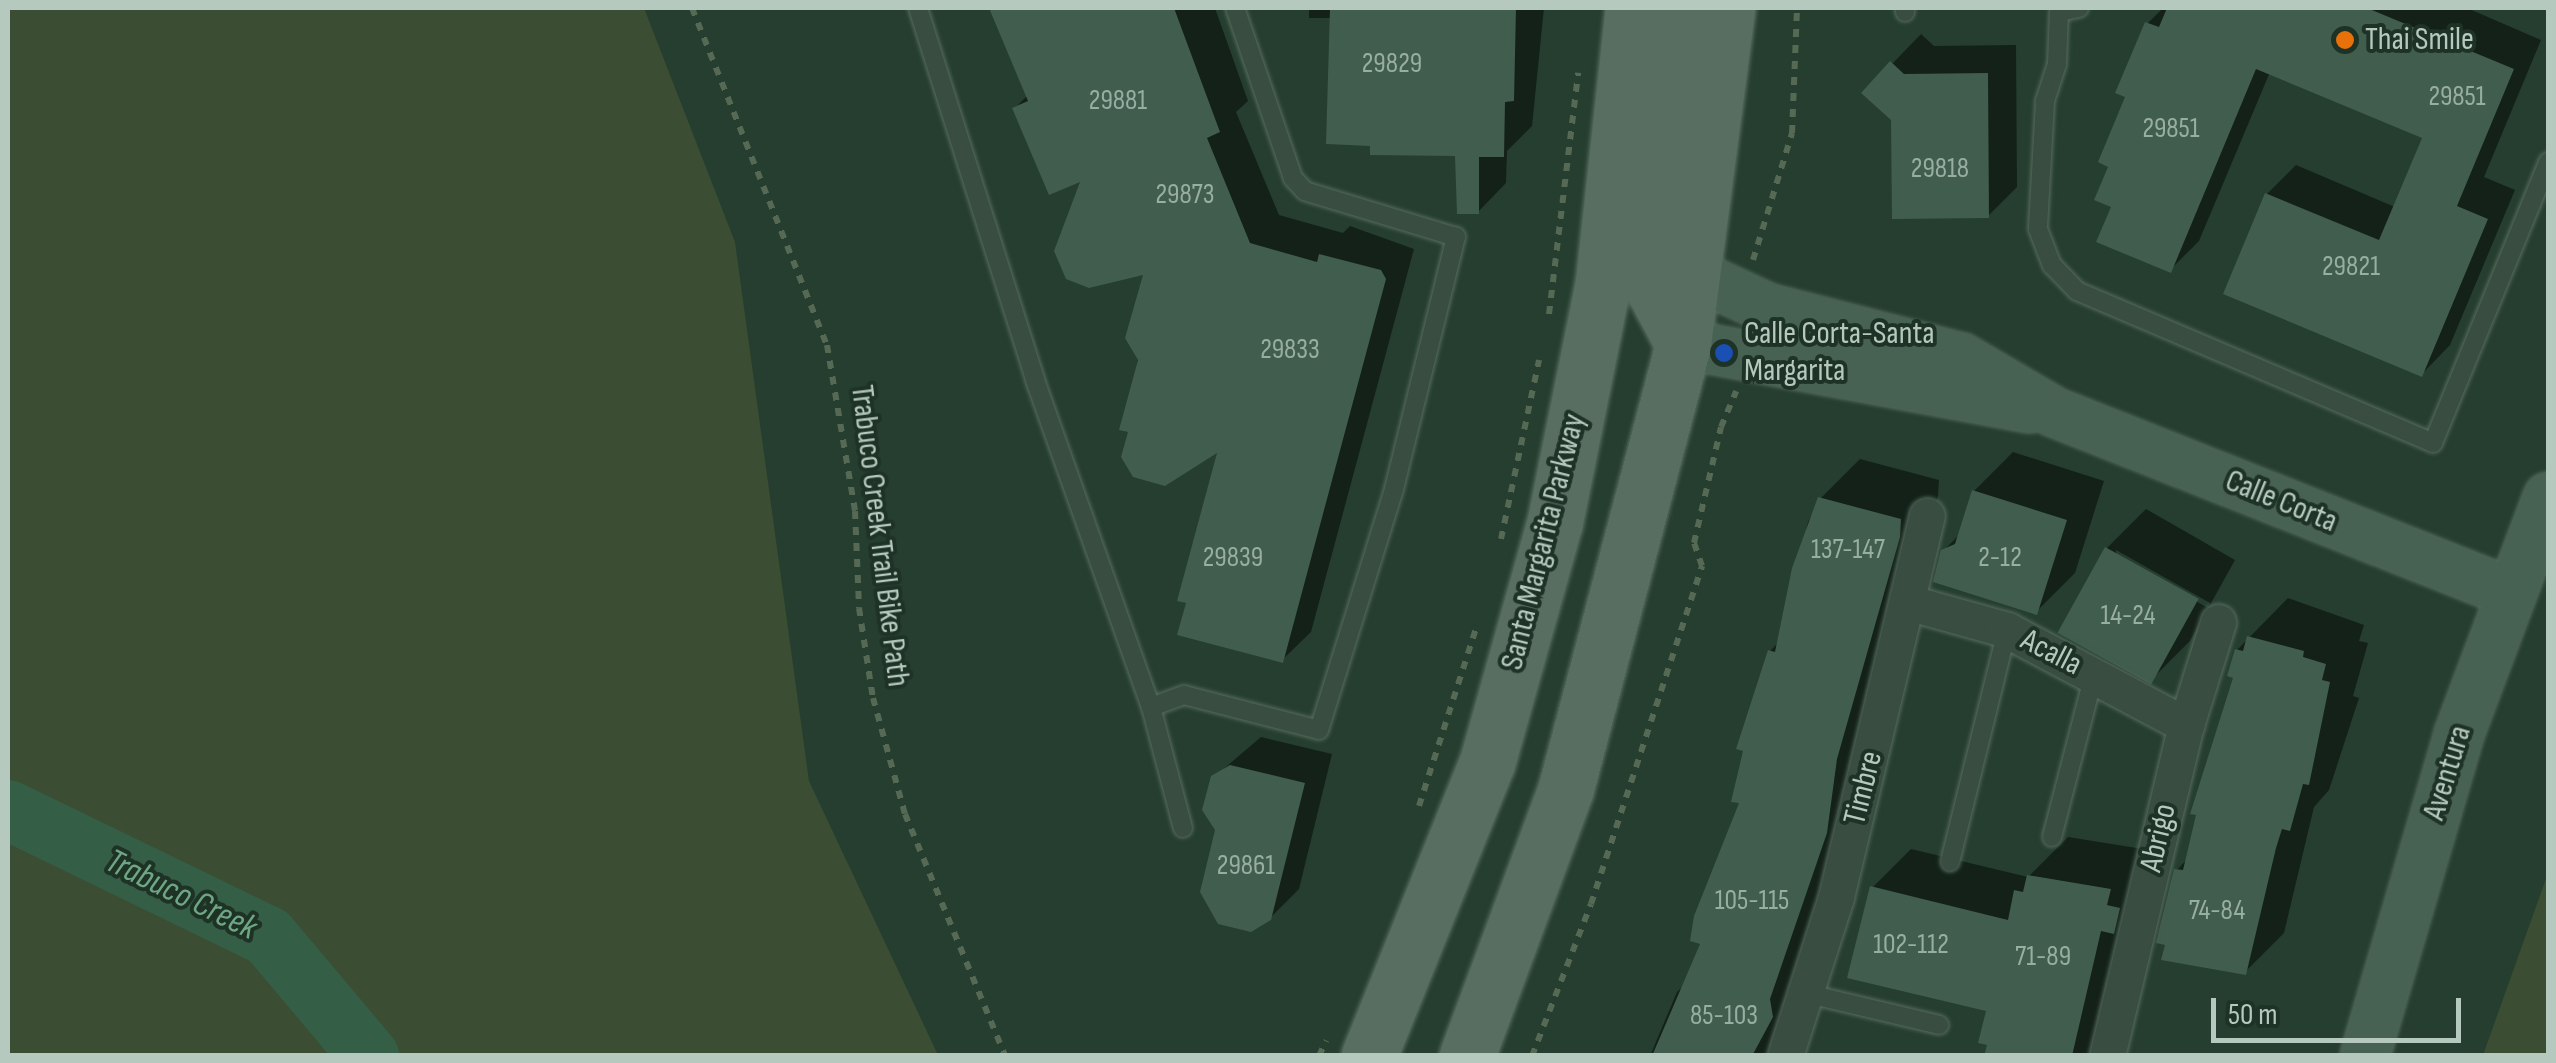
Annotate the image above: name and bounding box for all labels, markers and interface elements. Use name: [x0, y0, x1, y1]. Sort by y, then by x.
place label: Thai Smile: [2365, 21, 2474, 59]
marker: Thai Smile: [2334, 29, 2356, 51]
house number: 29829: [1362, 47, 1422, 81]
house number: 29851: [2428, 80, 2486, 114]
house number: 29881: [1089, 84, 1147, 118]
house number: 29851: [2142, 112, 2200, 146]
house number: 29818: [1911, 152, 1969, 186]
house number: 29873: [1155, 178, 1215, 212]
house number: 29821: [2322, 250, 2380, 284]
place label: Calle Corta-Santa Margarita: [1744, 316, 1935, 391]
house number: 29833: [1260, 333, 1320, 367]
marker: Calle Corta-Santa Margarita: [1713, 342, 1735, 364]
street label: Trabuco Creek Trail Bike Path: [841, 383, 917, 689]
street label: Santa Margarita Parkway: [1494, 410, 1594, 674]
street label: Calle Corta: [2219, 462, 2343, 542]
house number: 137-147: [1811, 533, 1885, 567]
house number: 29839: [1203, 541, 1263, 575]
house number: 2-12: [1978, 541, 2022, 575]
house number: 14-24: [2101, 599, 2155, 633]
street label: Acalla: [2014, 622, 2088, 684]
street label: Aventura: [2416, 721, 2480, 825]
street label: Timbre: [1836, 747, 1892, 829]
street label: Abrigo: [2133, 800, 2185, 876]
water label: Trabuco Creek: [99, 840, 263, 950]
house number: 29861: [1217, 849, 1275, 883]
house number: 105-115: [1715, 884, 1789, 918]
house number: 74-84: [2189, 894, 2245, 928]
house number: 102-112: [1873, 928, 1949, 962]
house number: 71-89: [2015, 940, 2071, 974]
scale bar: [2216, 978, 2466, 1040]
text: 50 m: [2228, 997, 2277, 1033]
house number: 85-103: [1690, 999, 1758, 1033]

